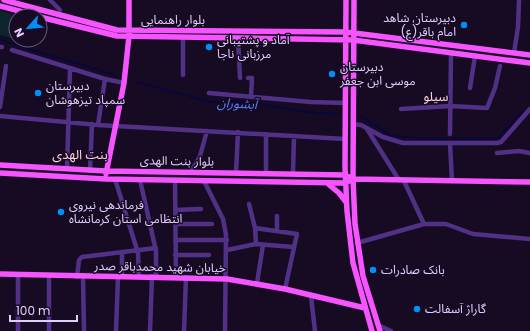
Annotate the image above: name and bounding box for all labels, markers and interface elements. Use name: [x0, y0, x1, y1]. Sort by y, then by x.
north arrow: [8, 8, 48, 48]
place label: دبیرستان شاهد امام باقر(ع): [383, 9, 456, 41]
street label: بلوار راهنمایی: [141, 11, 205, 28]
marker: دبیرستان شاهد امام باقر(ع): [459, 20, 469, 30]
text: N: [10, 25, 28, 40]
place label: آماد و پشتیبانی مرزبانی ناجا: [217, 31, 290, 62]
marker: آماد و پشتیبانی مرزبانی ناجا: [204, 42, 214, 52]
place label: دبیرستان موسی ابن جعفر: [339, 58, 415, 89]
marker: دبیرستان موسی ابن جعفر: [327, 69, 337, 79]
place label: دبیرستان سمپاد تیزهوشان: [46, 77, 125, 108]
district label: سیلو: [423, 87, 449, 106]
marker: دبیرستان سمپاد تیزهوشان: [33, 88, 43, 98]
water label: آبشوران: [216, 93, 261, 114]
district label: بنت الهدی: [52, 145, 108, 164]
street label: بلوار بنت الهدی: [140, 151, 214, 170]
place label: فرماندهی نیروی انتظامی استان کرمانشاه: [69, 196, 182, 227]
marker: فرماندهی نیروی انتظامی استان کرمانشاه: [56, 207, 66, 217]
street label: خیابان شهید محمدباقر صدر: [93, 257, 226, 276]
place label: بانک صادرات: [381, 261, 445, 278]
marker: بانک صادرات: [368, 265, 378, 275]
scale bar: [10, 297, 77, 323]
place label: گاراژ آسفالت: [425, 300, 487, 317]
text: 100 m: [16, 302, 50, 319]
marker: گاراژ آسفالت: [412, 304, 422, 314]

